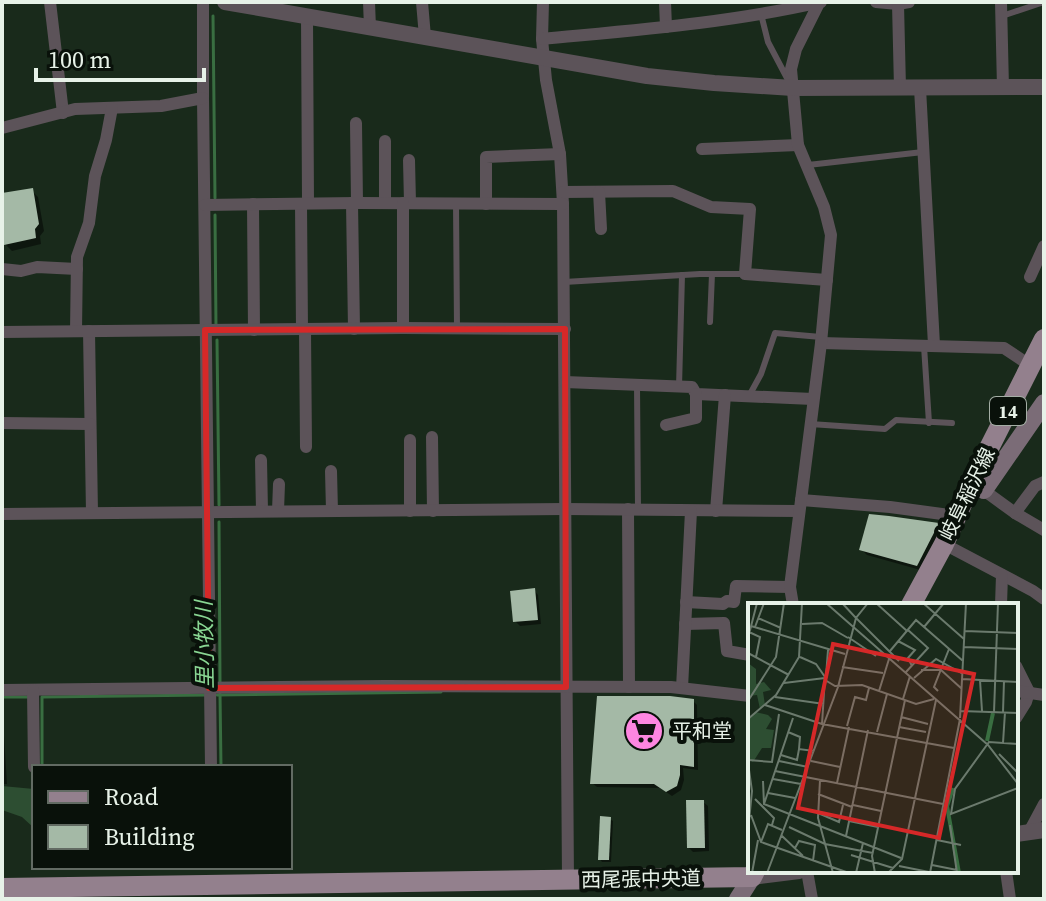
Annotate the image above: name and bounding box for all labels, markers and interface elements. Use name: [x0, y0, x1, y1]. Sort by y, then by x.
scale bar: [36, 32, 204, 82]
text: 100 m: [48, 43, 111, 76]
road number: 14: [990, 397, 1026, 425]
street label: 岐阜稲沢線: [932, 443, 1002, 545]
water label: 里小牧川: [188, 599, 220, 689]
inset map: [748, 603, 1018, 873]
supermarket icon: 平和堂: [623, 710, 665, 752]
place label: 平和堂: [672, 717, 732, 745]
legend: [32, 765, 292, 869]
text: Road: [104, 780, 159, 813]
text: Building: [104, 820, 195, 853]
street label: 西尾張中央道: [581, 864, 701, 894]

